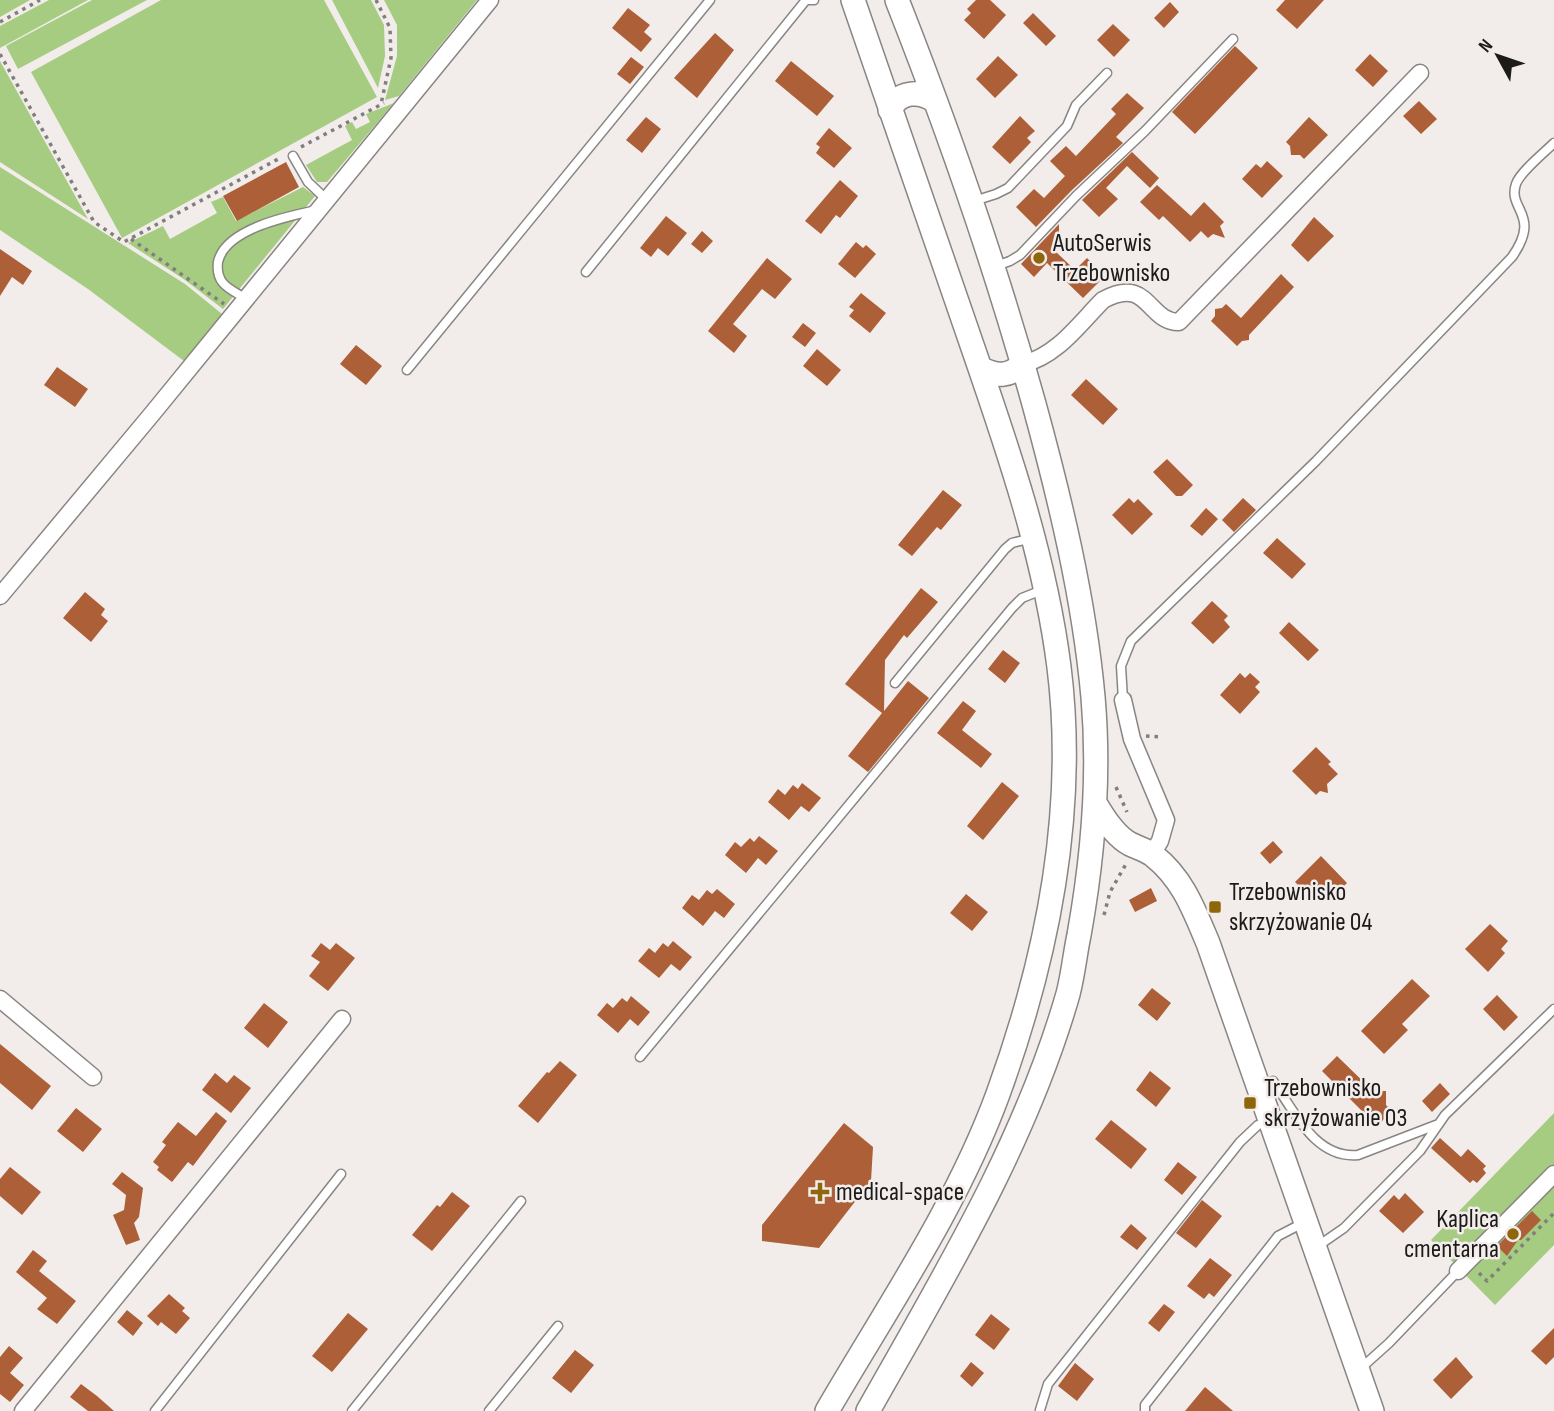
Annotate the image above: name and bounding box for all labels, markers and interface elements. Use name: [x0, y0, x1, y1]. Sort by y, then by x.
north arrow: [1463, 21, 1533, 91]
text: N: [1474, 35, 1498, 57]
place label: AutoSerwis Trzebownisko: [1052, 228, 1170, 289]
marker: AutoSerwis Trzebownisko: [1031, 250, 1047, 266]
place label: Trzebownisko skrzyżowanie 04: [1229, 877, 1372, 938]
marker: Trzebownisko skrzyżowanie 04: [1207, 899, 1223, 915]
place label: Trzebownisko skrzyżowanie 03: [1264, 1073, 1407, 1134]
marker: Trzebownisko skrzyżowanie 03: [1242, 1095, 1258, 1111]
place label: medical-space: [836, 1177, 964, 1208]
marker: medical-space: [810, 1182, 830, 1202]
place label: Kaplica cmentarna: [1404, 1204, 1499, 1265]
marker: Kaplica cmentarna: [1505, 1226, 1521, 1242]

